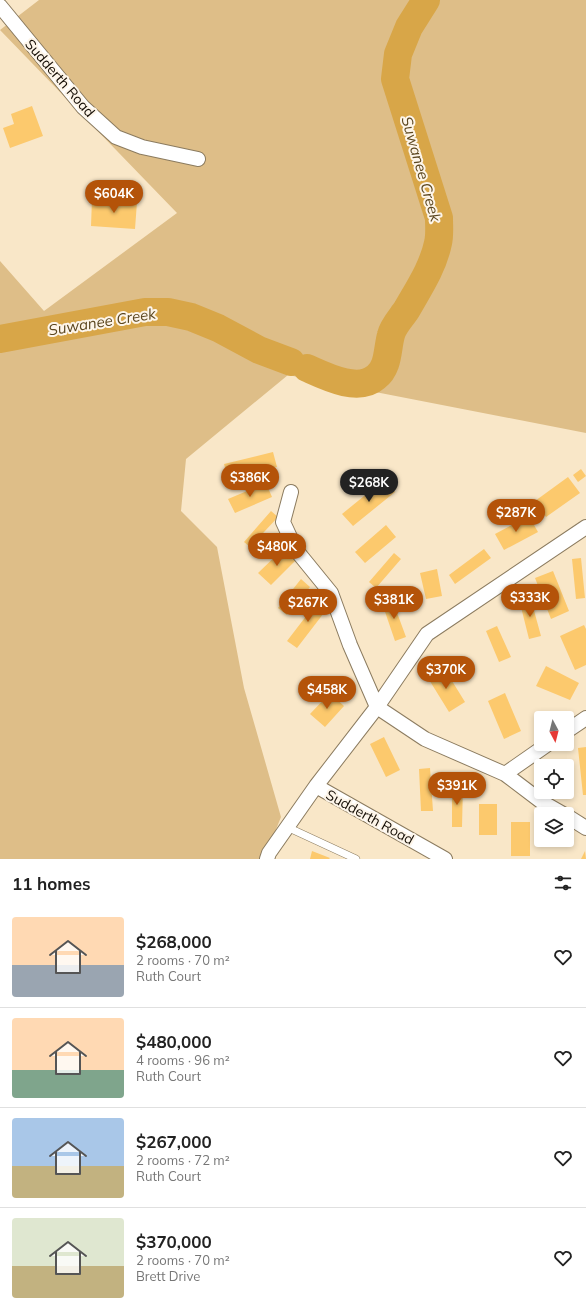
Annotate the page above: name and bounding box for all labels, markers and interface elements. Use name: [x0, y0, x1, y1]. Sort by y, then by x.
street label: Sudderth Road: [21, 35, 99, 121]
water label: Suwanee Creek: [397, 114, 446, 225]
pin: $604K: [86, 180, 142, 214]
text: $604K: [94, 185, 134, 201]
water label: Suwanee Creek: [47, 303, 158, 339]
pin: $386K: [222, 464, 278, 498]
text: $386K: [230, 469, 270, 485]
pin: $268K: [341, 469, 397, 503]
text: $268K: [349, 474, 389, 490]
pin: $287K: [488, 499, 544, 533]
text: $287K: [496, 504, 536, 520]
pin: $480K: [249, 533, 305, 567]
text: $480K: [257, 538, 297, 554]
pin: $333K: [502, 584, 558, 618]
pin: $381K: [366, 586, 422, 620]
pin: $267K: [280, 589, 336, 623]
text: $333K: [510, 589, 550, 605]
text: $381K: [374, 591, 414, 607]
text: $267K: [288, 594, 328, 610]
pin: $370K: [418, 656, 474, 690]
text: $370K: [426, 661, 466, 677]
pin: $458K: [299, 676, 355, 710]
text: $458K: [307, 681, 347, 697]
north arrow: [534, 711, 574, 751]
map controls: [534, 711, 574, 847]
button: locate: [534, 759, 574, 799]
pin: $391K: [429, 772, 485, 806]
text: $391K: [437, 777, 477, 793]
street label: Sudderth Road: [323, 785, 417, 849]
button: layers: [534, 807, 574, 847]
icon: filters: [552, 872, 574, 894]
text: 11 homes: [12, 873, 91, 894]
text: $268,000: [136, 931, 212, 952]
icon: home: [44, 933, 92, 981]
icon: heart: [552, 946, 574, 968]
text: 2 rooms · 70 m²: [136, 952, 230, 968]
text: Ruth Court: [136, 968, 201, 984]
text: $480,000: [136, 1031, 212, 1052]
icon: home: [44, 1034, 92, 1082]
icon: heart: [552, 1047, 574, 1069]
text: 4 rooms · 96 m²: [136, 1052, 230, 1068]
text: Ruth Court: [136, 1068, 201, 1084]
text: $267,000: [136, 1131, 212, 1152]
icon: home: [44, 1134, 92, 1182]
icon: heart: [552, 1147, 574, 1169]
text: 2 rooms · 72 m²: [136, 1152, 230, 1168]
text: Ruth Court: [136, 1168, 201, 1184]
text: $370,000: [136, 1231, 212, 1252]
icon: home: [44, 1234, 92, 1282]
icon: heart: [552, 1247, 574, 1269]
text: 2 rooms · 70 m²: [136, 1252, 230, 1268]
text: Brett Drive: [136, 1268, 200, 1284]

